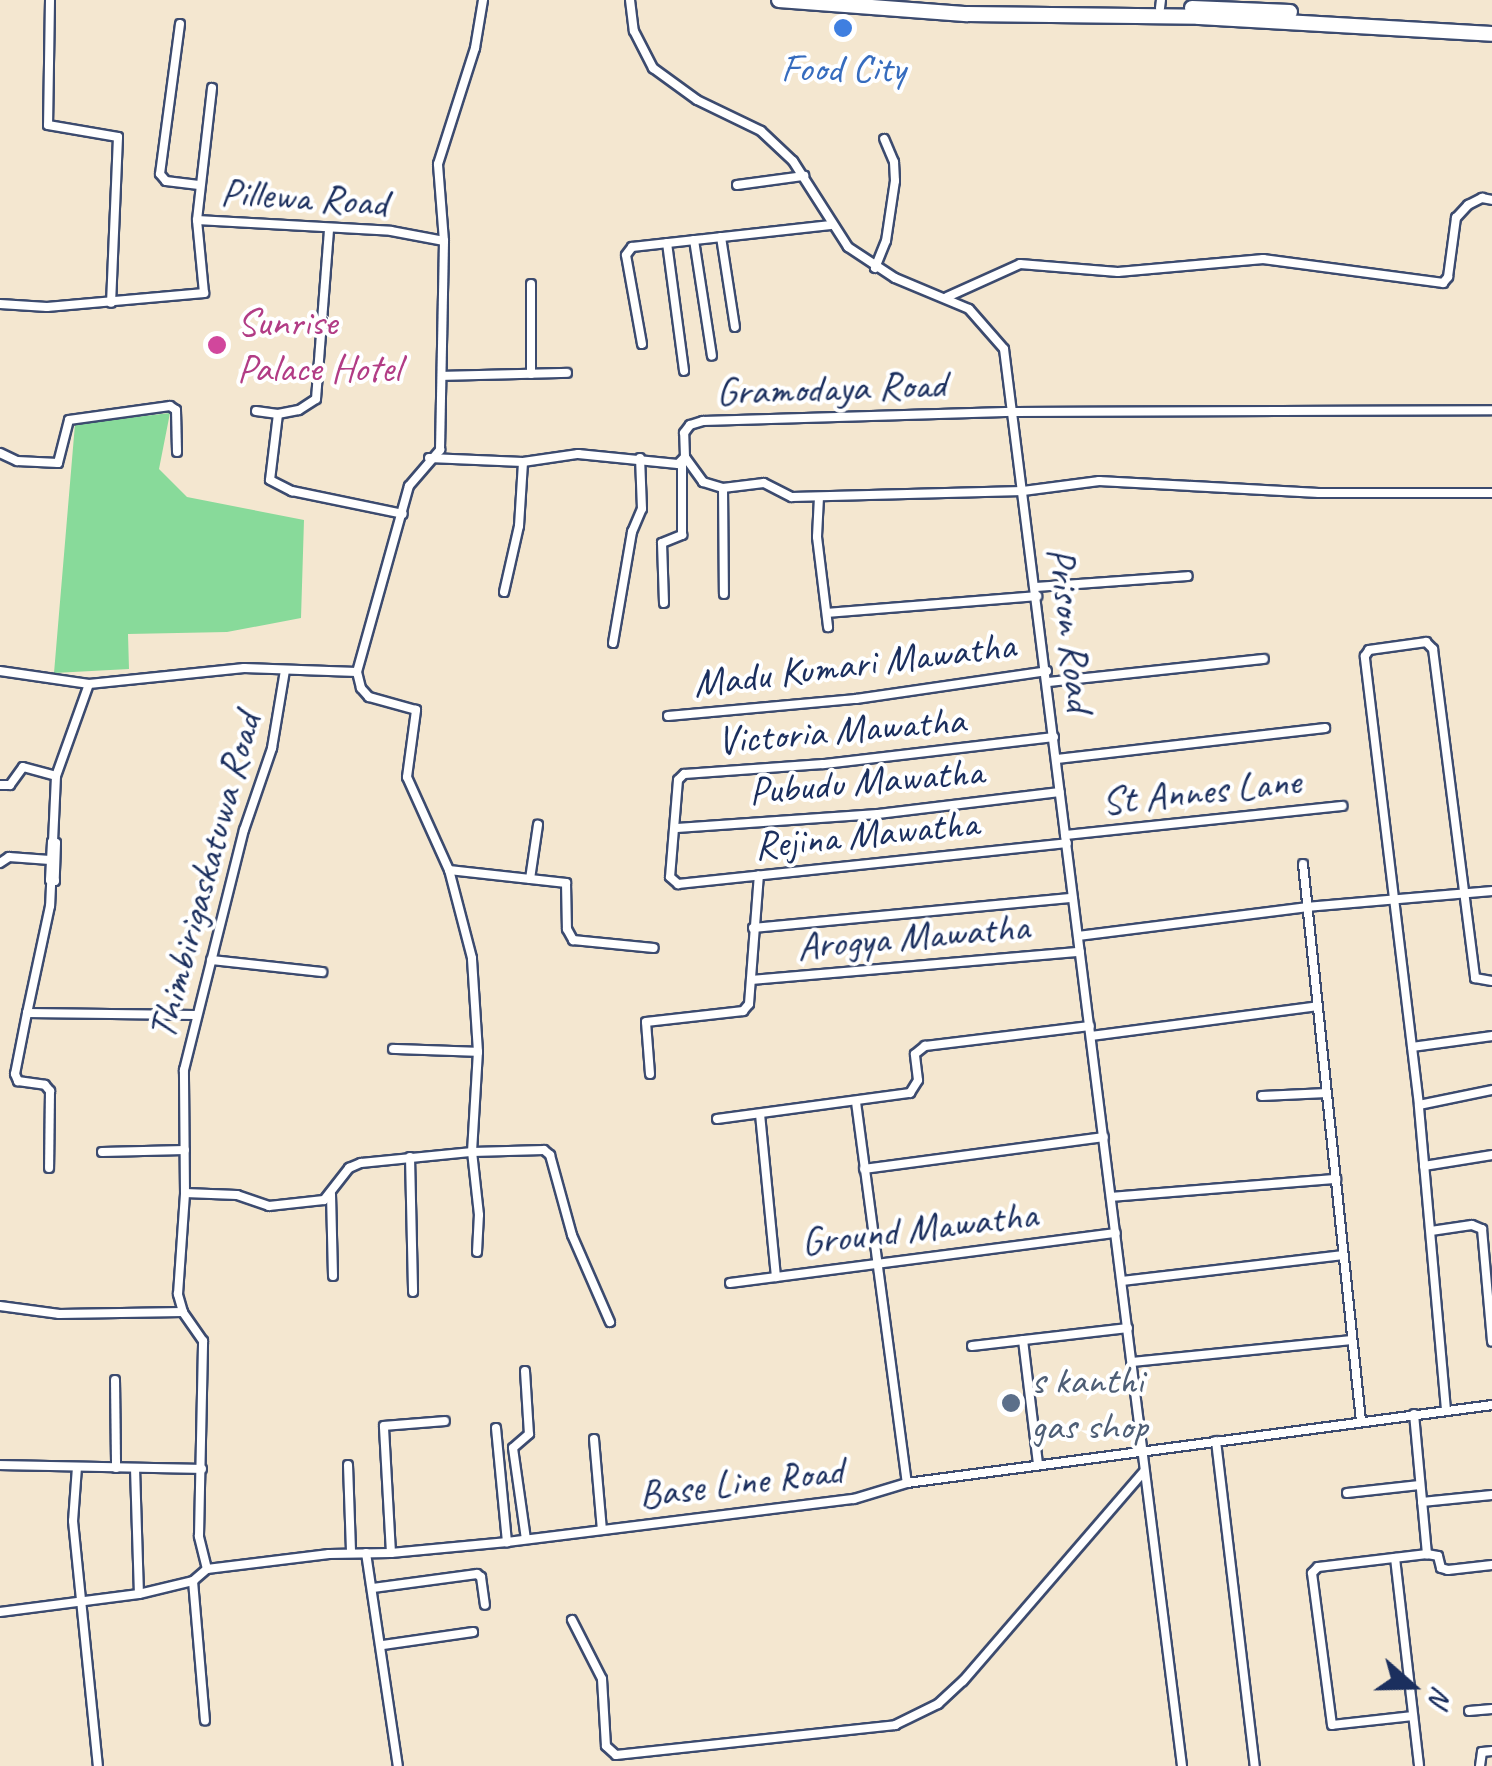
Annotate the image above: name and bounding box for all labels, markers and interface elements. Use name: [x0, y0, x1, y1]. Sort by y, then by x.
marker: Food City: [832, 17, 854, 39]
place label: Food City: [781, 44, 905, 92]
street label: Pillewa Road: [219, 167, 389, 227]
place label: Sunrise Palace Hotel: [237, 298, 401, 392]
marker: Sunrise Palace Hotel: [206, 334, 228, 356]
street label: Gramodaya Road: [716, 360, 946, 416]
street label: Prison Road: [1037, 545, 1105, 713]
street label: Madu Kumari Mawatha: [693, 621, 1015, 707]
street label: Victoria Mawatha: [715, 695, 967, 765]
street label: Thimbirigaskatuwa Road: [137, 708, 271, 1044]
street label: Pubudu Mawatha: [747, 747, 985, 815]
street label: St Annes Lane: [1099, 757, 1303, 825]
street label: Rejina Mawatha: [752, 798, 980, 870]
street label: Arogya Mawatha: [795, 902, 1031, 970]
street label: Ground Mawatha: [799, 1190, 1039, 1266]
place label: s kanthi gas shop: [1031, 1356, 1147, 1450]
marker: s kanthi gas shop: [1000, 1392, 1022, 1414]
street label: Base Line Road: [635, 1446, 847, 1518]
north arrow: [1362, 1636, 1462, 1736]
text: N: [1421, 1682, 1460, 1711]

